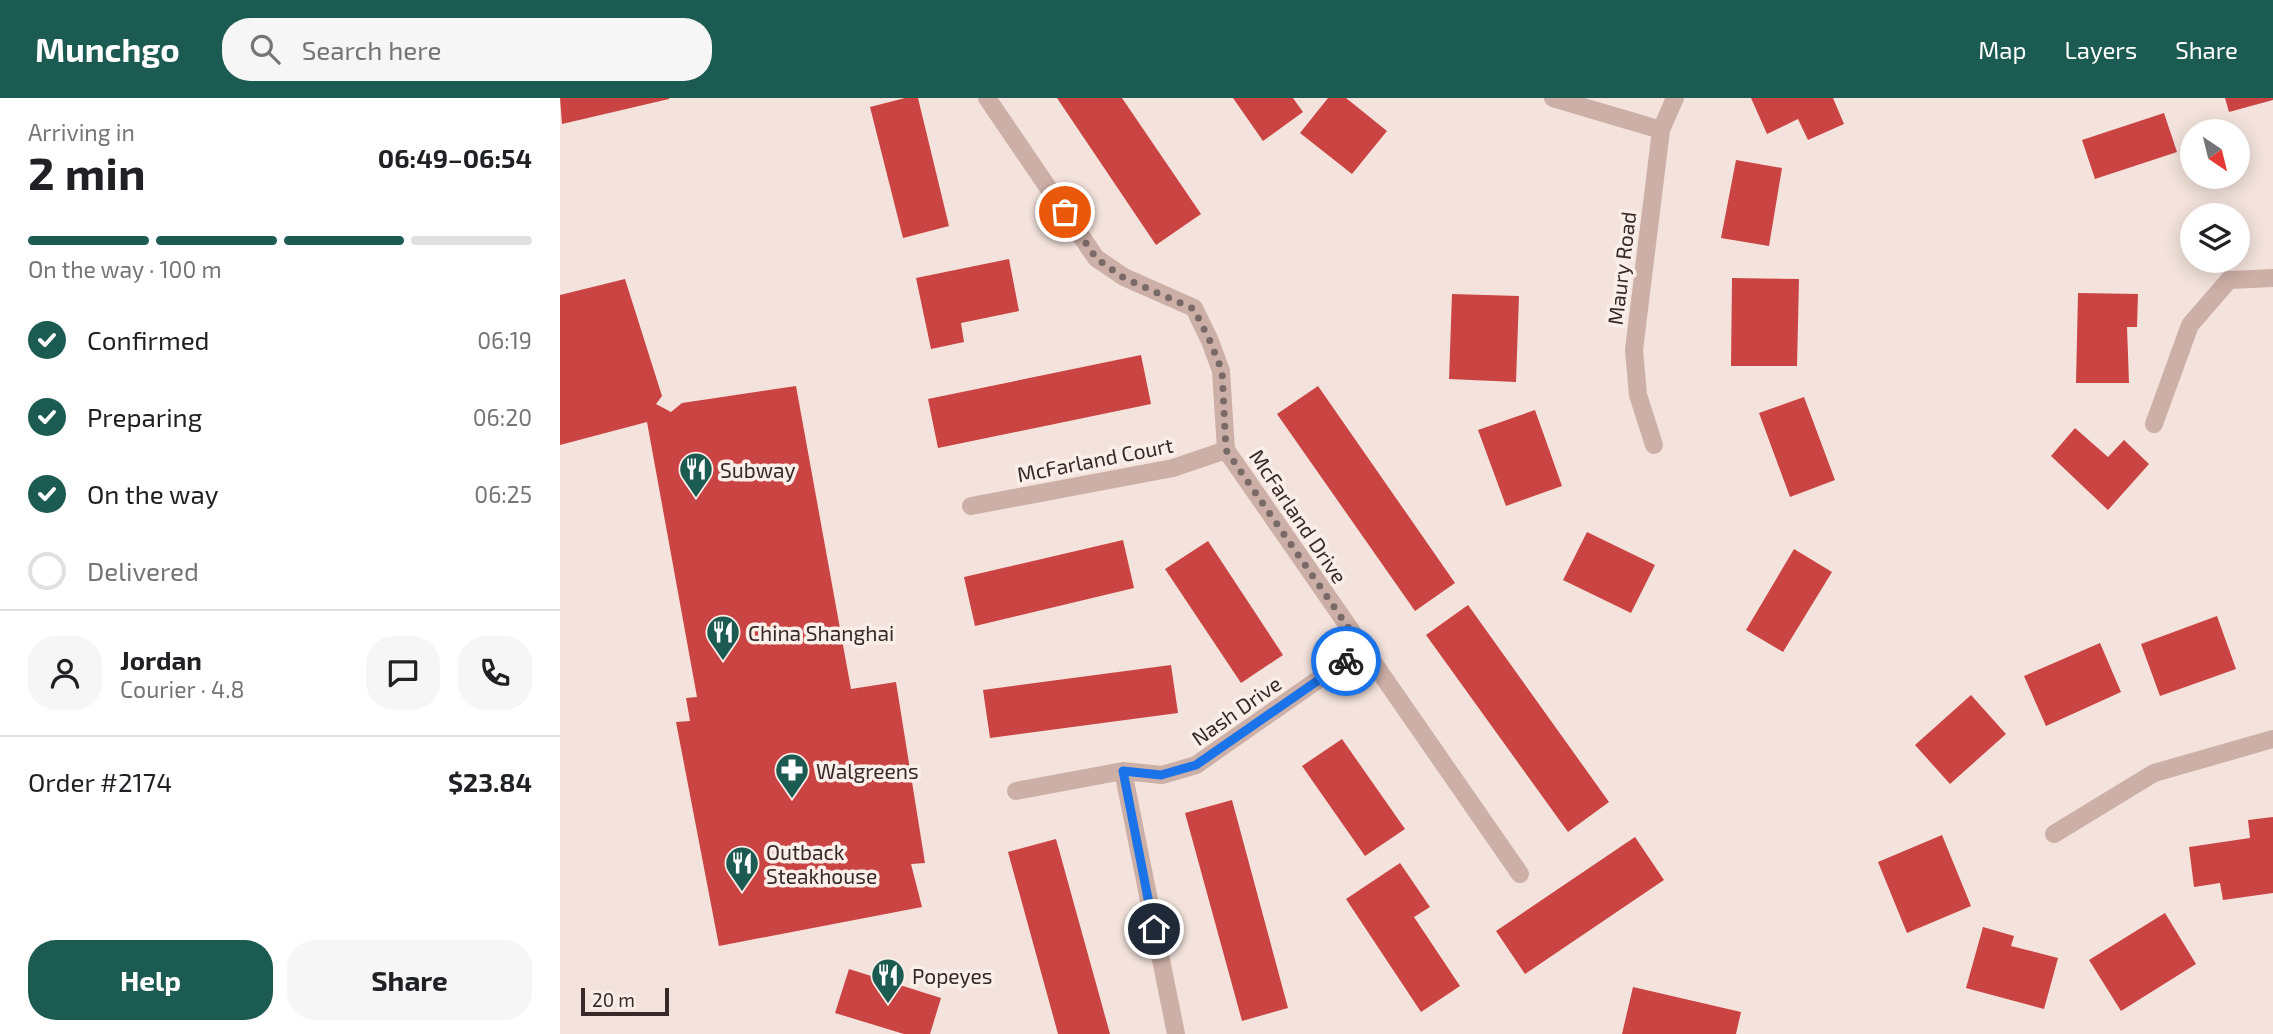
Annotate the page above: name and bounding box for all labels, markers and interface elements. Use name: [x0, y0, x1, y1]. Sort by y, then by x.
search box: [222, 18, 712, 81]
text: Munchgo: [35, 29, 180, 69]
icon: search: [246, 30, 284, 68]
text: Search here: [302, 34, 441, 65]
text: Map: [1978, 35, 2026, 64]
text: Layers: [2064, 35, 2137, 64]
text: Share: [2175, 35, 2238, 64]
text: Arriving in: [28, 118, 135, 146]
north arrow: [2180, 119, 2250, 189]
map controls: [2180, 119, 2250, 273]
text: 06:49–06:54: [378, 142, 532, 173]
text: 2 min: [28, 144, 146, 199]
pin: [1035, 182, 1095, 242]
icon: bag: [1046, 193, 1084, 231]
button: layers: [2180, 203, 2250, 273]
street label: Maury Road: [1602, 210, 1640, 326]
text: On the way · 100 m: [28, 255, 222, 283]
icon: check: [28, 321, 66, 359]
text: Confirmed: [87, 324, 210, 355]
text: 06:19: [477, 326, 532, 354]
icon: check: [28, 398, 66, 436]
text: Preparing: [87, 401, 202, 432]
text: 06:20: [473, 403, 532, 431]
street label: McFarland Court: [1015, 432, 1175, 486]
street label: McFarland Drive: [1245, 444, 1353, 588]
restaurant icon: Subway: [677, 450, 715, 499]
place label: Subway: [720, 457, 796, 482]
icon: check: [28, 475, 66, 513]
text: On the way: [87, 478, 218, 509]
text: 06:25: [474, 480, 532, 508]
text: Delivered: [87, 555, 199, 586]
restaurant icon: China Shanghai: [704, 613, 742, 662]
place label: China Shanghai: [748, 620, 894, 645]
courier: [1311, 626, 1381, 696]
button: person: [28, 636, 102, 710]
button: chat: [366, 636, 440, 710]
button: phone: [458, 636, 532, 710]
icon: bike: [1327, 642, 1365, 680]
text: Jordan: [120, 644, 202, 675]
street label: Nash Drive: [1186, 670, 1286, 750]
text: Courier · 4.8: [120, 675, 244, 703]
pharmacy icon: Walgreens: [773, 751, 811, 800]
place label: Walgreens: [816, 758, 919, 783]
text: Order #2174: [28, 766, 172, 797]
text: $23.84: [448, 766, 532, 797]
place label: Outback Steakhouse: [766, 839, 877, 888]
restaurant icon: Outback Steakhouse: [723, 844, 761, 893]
pin: [1124, 899, 1184, 959]
icon: home: [1135, 910, 1173, 948]
button: Help: [28, 940, 273, 1020]
button: Share: [287, 940, 532, 1020]
restaurant icon: Popeyes: [869, 956, 907, 1005]
place label: Popeyes: [912, 963, 993, 988]
scale bar: [581, 985, 668, 1017]
text: 20 m: [592, 988, 635, 1011]

